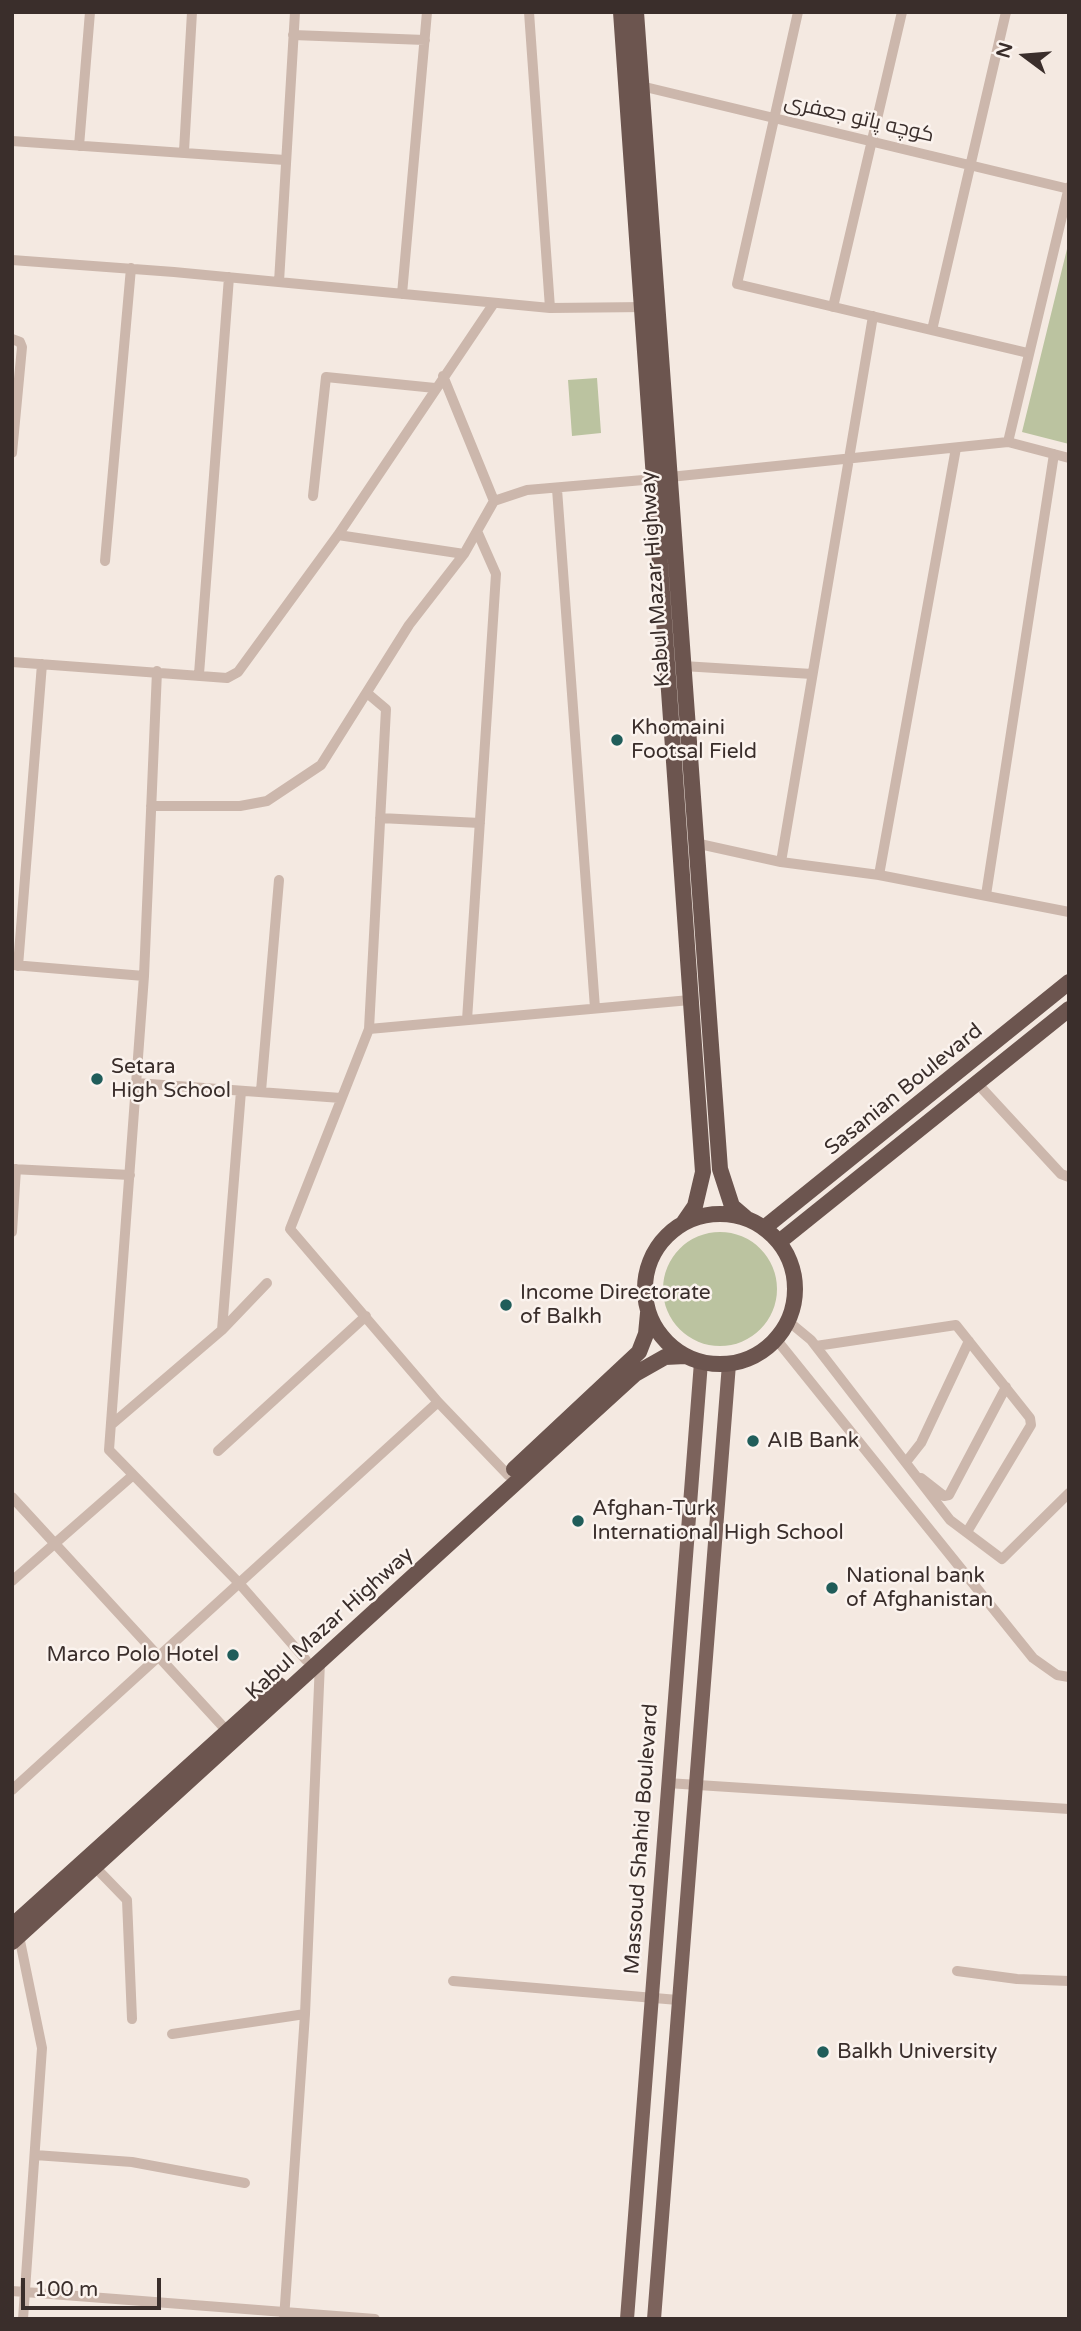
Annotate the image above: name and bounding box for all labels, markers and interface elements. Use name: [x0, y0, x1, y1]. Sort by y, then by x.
north arrow: [990, 21, 1060, 91]
text: N: [992, 40, 1017, 61]
street label: کوچه پاتو جعفری: [782, 90, 936, 148]
street label: Kabul Mazar Highway: [636, 470, 676, 688]
place label: Khomaini Footsal Field: [631, 715, 757, 765]
marker: Khomaini Footsal Field: [609, 732, 625, 748]
street label: Sasanian Boulevard: [820, 1019, 988, 1161]
place label: Setara High School: [111, 1054, 231, 1104]
marker: Setara High School: [89, 1071, 105, 1087]
place label: Income Directorate of Balkh: [520, 1280, 711, 1330]
marker: Income Directorate of Balkh: [498, 1297, 514, 1313]
place label: AIB Bank: [767, 1428, 859, 1454]
marker: AIB Bank: [745, 1433, 761, 1449]
place label: Afghan-Turk International High School: [592, 1496, 844, 1546]
marker: Afghan-Turk International High School: [570, 1513, 586, 1529]
street label: Kabul Mazar Highway: [241, 1542, 419, 1706]
place label: National bank of Afghanistan: [846, 1563, 993, 1613]
marker: National bank of Afghanistan: [824, 1580, 840, 1596]
place label: Marco Polo Hotel: [47, 1642, 219, 1668]
marker: Marco Polo Hotel: [225, 1647, 241, 1663]
street label: Massoud Shahid Boulevard: [620, 1703, 664, 1975]
place label: Balkh University: [837, 2039, 997, 2065]
marker: Balkh University: [815, 2044, 831, 2060]
scale bar: [24, 2264, 164, 2308]
text: 100 m: [34, 2277, 98, 2302]

